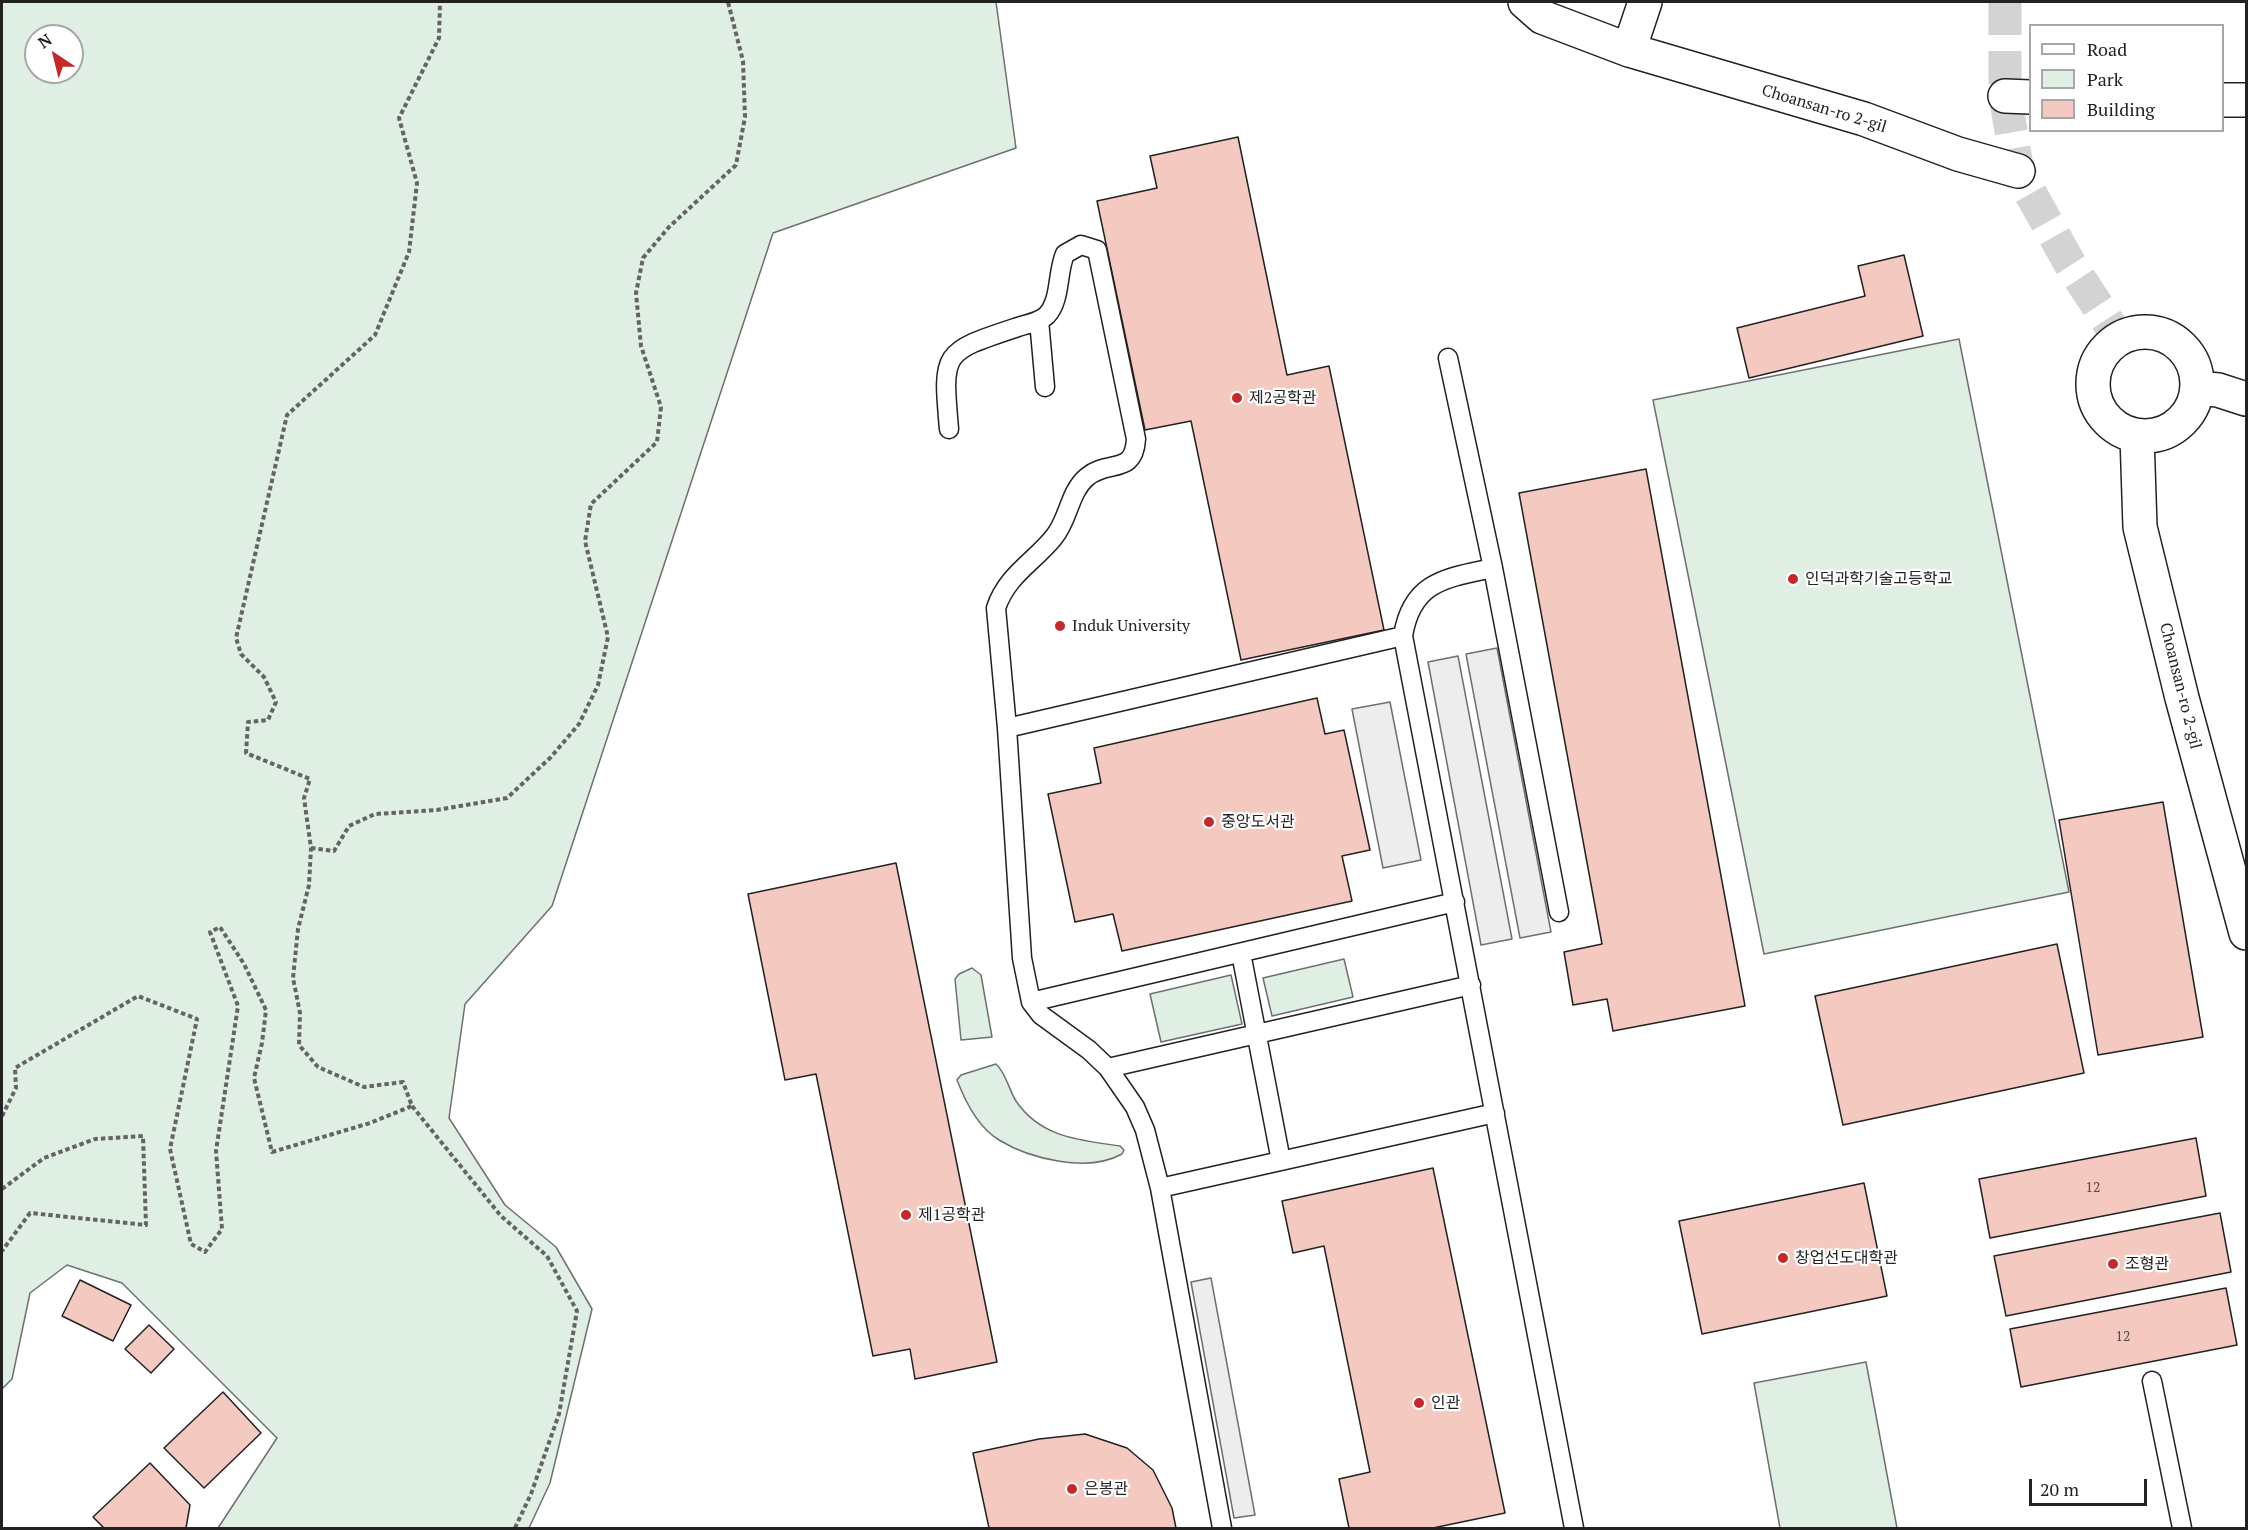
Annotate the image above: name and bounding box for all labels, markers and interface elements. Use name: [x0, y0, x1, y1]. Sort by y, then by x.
north arrow: [24, 24, 84, 84]
legend: [2029, 24, 2224, 132]
text: N: [34, 28, 56, 53]
text: Road: [2087, 37, 2127, 61]
text: Park: [2087, 67, 2123, 91]
street label: Choansan-ro 2-gil: [1759, 81, 1889, 137]
text: Building: [2087, 97, 2155, 121]
place label: 제2공학관: [1249, 388, 1316, 408]
marker: 제2공학관: [1230, 391, 1244, 405]
place label: 인덕과학기술고등학교: [1805, 569, 1952, 589]
marker: 인덕과학기술고등학교: [1786, 572, 1800, 586]
place label: Induk University: [1072, 616, 1190, 636]
marker: Induk University: [1053, 619, 1067, 633]
street label: Choansan-ro 2-gil: [2155, 621, 2205, 751]
place label: 중앙도서관: [1221, 812, 1295, 832]
marker: 중앙도서관: [1202, 815, 1216, 829]
house number: 12: [2086, 1180, 2100, 1196]
place label: 제1공학관: [918, 1205, 985, 1225]
marker: 제1공학관: [899, 1208, 913, 1222]
place label: 창업선도대학관: [1795, 1248, 1898, 1268]
marker: 창업선도대학관: [1776, 1251, 1790, 1265]
place label: 조형관: [2125, 1254, 2169, 1274]
marker: 조형관: [2106, 1257, 2120, 1271]
house number: 12: [2116, 1329, 2130, 1345]
place label: 인관: [1431, 1393, 1460, 1413]
marker: 인관: [1412, 1396, 1426, 1410]
scale bar: [2032, 1467, 2150, 1505]
text: 20 m: [2040, 1477, 2079, 1501]
place label: 은봉관: [1084, 1479, 1128, 1499]
marker: 은봉관: [1065, 1482, 1079, 1496]

